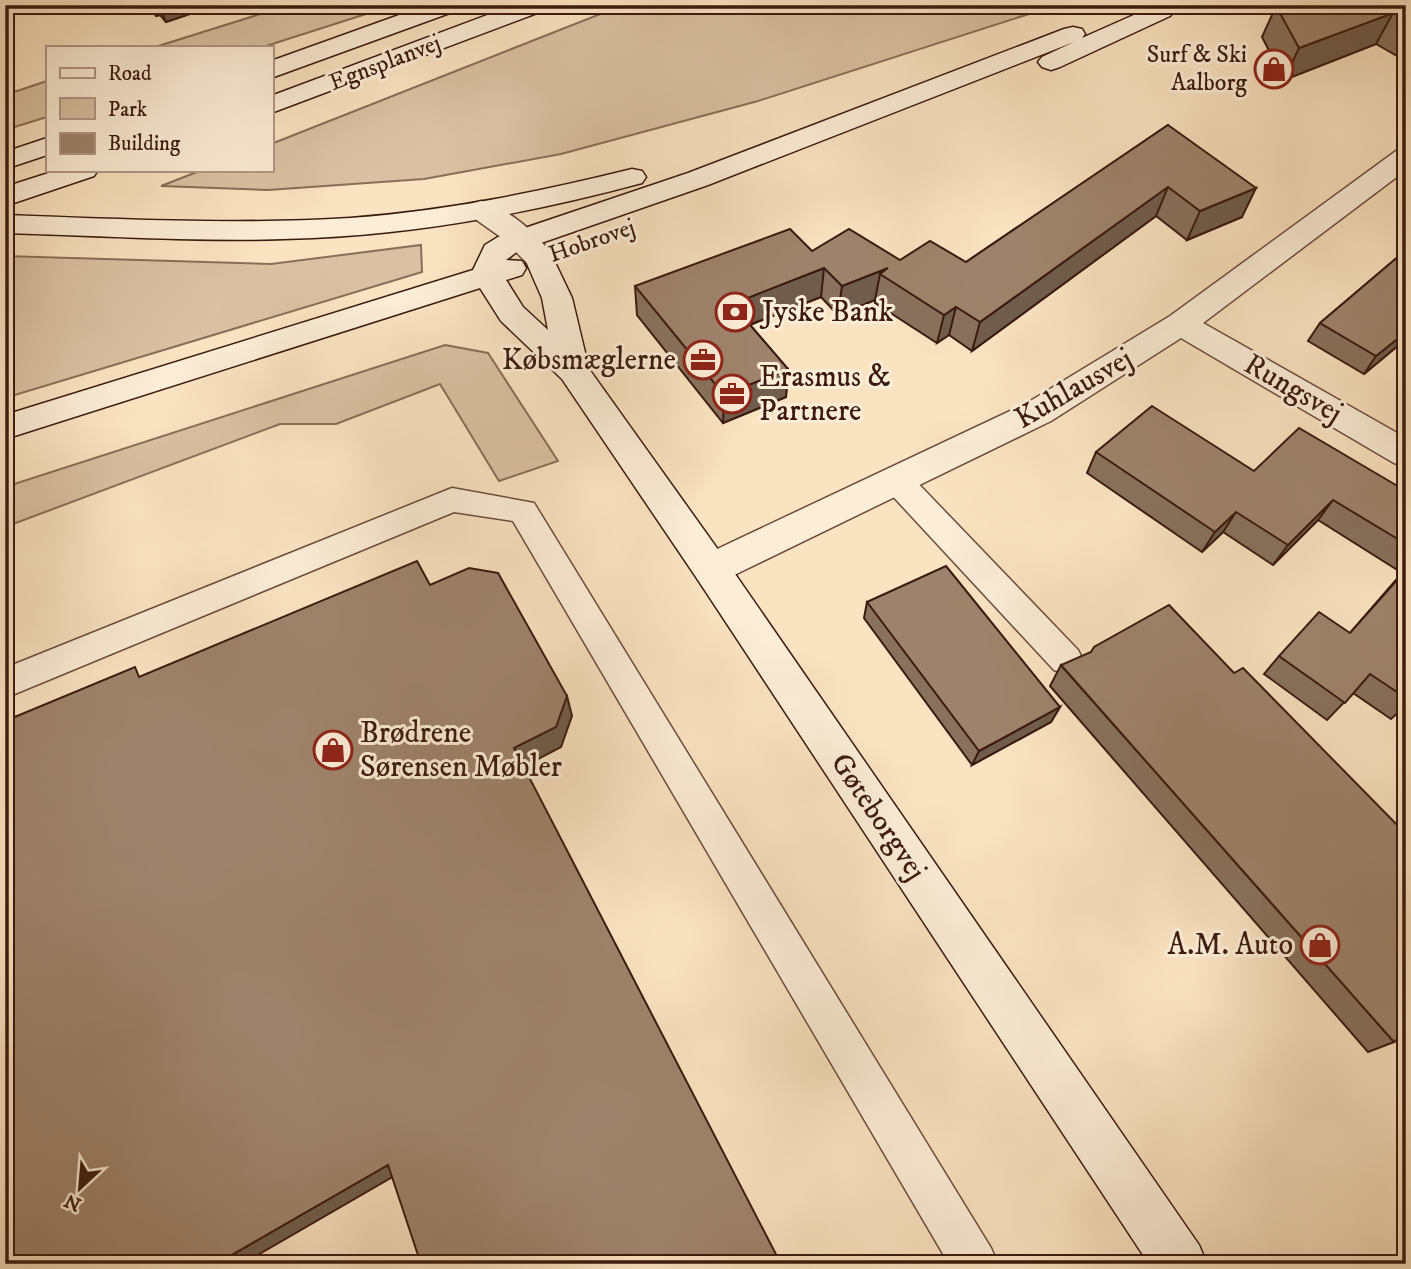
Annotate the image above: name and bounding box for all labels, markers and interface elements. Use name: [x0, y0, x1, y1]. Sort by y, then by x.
street label: Egnsplanvej: [325, 28, 445, 98]
place label: Surf & Ski Aalborg: [1147, 40, 1247, 98]
legend: [46, 46, 273, 172]
shop icon: Surf & Ski Aalborg: [1253, 48, 1295, 90]
text: Road: [108, 61, 152, 87]
text: Park: [108, 97, 148, 123]
text: Building: [108, 131, 181, 157]
street label: Hobrovej: [545, 212, 639, 270]
bank icon: Jyske Bank: [714, 291, 756, 333]
place label: Jyske Bank: [759, 294, 893, 331]
office icon: Købsmæglerne: [682, 339, 724, 381]
street label: Kuhlausvej: [1008, 340, 1140, 438]
place label: Købsmæglerne: [502, 342, 676, 379]
street label: Rungsvej: [1237, 346, 1349, 432]
place label: Erasmus & Partnere: [759, 359, 891, 430]
office icon: Erasmus & Partnere: [711, 373, 753, 415]
place label: Brødrene Sørensen Møbler: [360, 715, 562, 786]
shop icon: Brødrene Sørensen Møbler: [312, 729, 354, 771]
street label: Gøteborgvej: [822, 746, 934, 888]
shop icon: A.M. Auto: [1299, 924, 1341, 966]
place label: A.M. Auto: [1167, 927, 1293, 964]
north arrow: [46, 1154, 116, 1224]
text: N: [61, 1188, 85, 1216]

